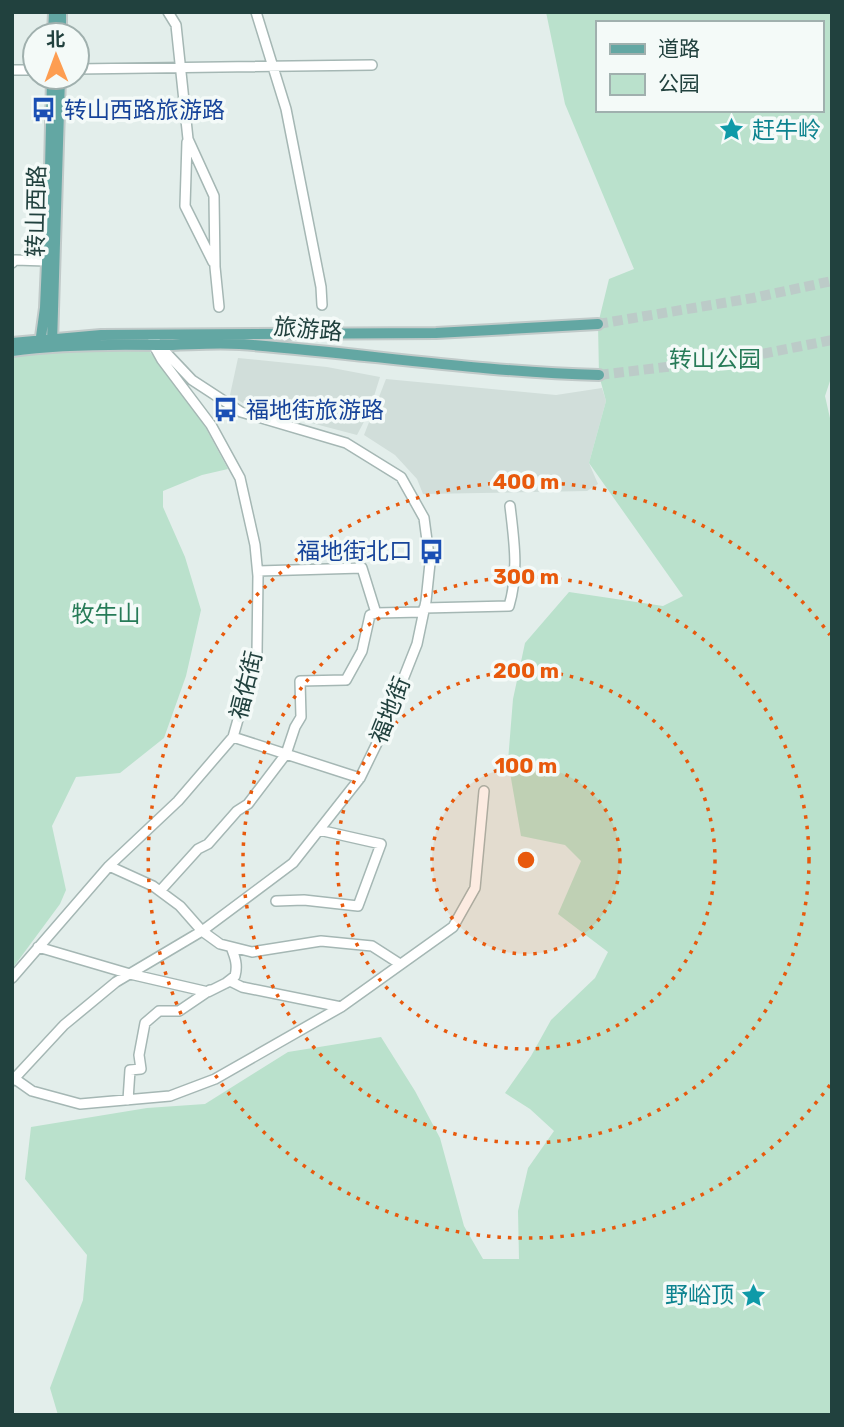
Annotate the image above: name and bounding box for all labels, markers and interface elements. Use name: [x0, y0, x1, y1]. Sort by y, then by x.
north arrow: [21, 21, 91, 91]
legend: [596, 21, 823, 112]
text: 北: [46, 28, 65, 51]
text: 道路: [658, 36, 700, 61]
text: 公园: [658, 71, 700, 96]
bus stop icon: 转山西路旅游路: [30, 96, 58, 124]
place label: 转山西路旅游路: [64, 96, 225, 124]
place icon: 赶牛岭: [718, 116, 746, 144]
place label: 赶牛岭: [752, 116, 821, 144]
street label: 转山西路: [21, 165, 51, 257]
street label: 旅游路: [272, 312, 344, 346]
park label: 转山公园: [669, 345, 761, 373]
bus stop icon: 福地街旅游路: [212, 396, 240, 424]
place label: 福地街旅游路: [246, 396, 384, 424]
text: 400 m: [493, 469, 559, 494]
place label: 福地街北口: [297, 537, 412, 565]
bus stop icon: 福地街北口: [418, 537, 446, 565]
text: 300 m: [493, 564, 559, 589]
park label: 牧牛山: [72, 600, 141, 628]
street label: 福佑街: [224, 648, 268, 722]
text: 200 m: [493, 658, 559, 683]
street label: 福地街: [364, 673, 416, 747]
text: 100 m: [495, 753, 557, 778]
centre of rings: [514, 848, 538, 872]
place label: 野峪顶: [665, 1281, 734, 1309]
place icon: 野峪顶: [740, 1281, 768, 1309]

